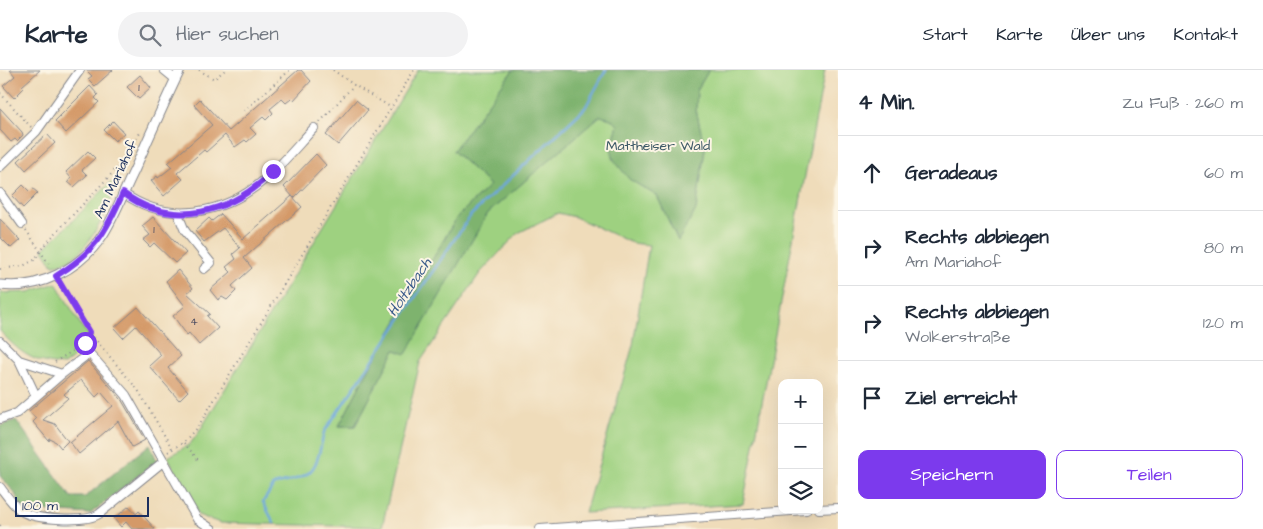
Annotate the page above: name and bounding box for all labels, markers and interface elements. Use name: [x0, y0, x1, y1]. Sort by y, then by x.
search box: [118, 12, 468, 57]
text: Karte: [25, 18, 88, 52]
icon: search: [136, 21, 164, 49]
text: Hier suchen: [176, 21, 279, 48]
text: Start: [923, 22, 968, 47]
text: Karte: [996, 22, 1043, 47]
text: Über uns: [1071, 22, 1145, 47]
text: Kontakt: [1173, 22, 1238, 47]
house number: 1: [138, 80, 140, 95]
text: 4 Min.: [858, 88, 915, 117]
text: Zu Fuß · 260 m: [1122, 92, 1243, 114]
street label: Am Mariahof: [89, 136, 143, 222]
park label: Mattheiser Wald: [606, 136, 710, 156]
icon: ahead: [858, 159, 886, 187]
route end: [262, 160, 285, 183]
text: Geradeaus: [905, 160, 997, 187]
text: 60 m: [1204, 162, 1243, 184]
house number: 1: [153, 222, 155, 237]
text: Rechts abbiegen: [905, 224, 1049, 251]
icon: right: [858, 234, 886, 262]
text: 80 m: [1204, 237, 1243, 259]
text: Am Mariahof: [905, 251, 1001, 273]
water label: Holtzbach: [382, 253, 437, 321]
text: Rechts abbiegen: [905, 299, 1049, 326]
icon: right: [858, 309, 886, 337]
text: 120 m: [1203, 312, 1243, 334]
house number: 4: [190, 314, 198, 329]
text: Wolkerstraße: [905, 326, 1010, 348]
route start: [74, 332, 97, 355]
map controls: [778, 379, 823, 514]
button: +: [778, 379, 823, 424]
icon: arrive: [858, 384, 886, 412]
text: Ziel erreicht: [905, 385, 1017, 412]
button: −: [778, 424, 823, 469]
button: Speichern: [858, 450, 1046, 499]
button: Teilen: [1056, 450, 1243, 499]
button: layers: [778, 469, 823, 514]
scale bar: [15, 494, 149, 517]
text: 100 m: [22, 496, 58, 516]

